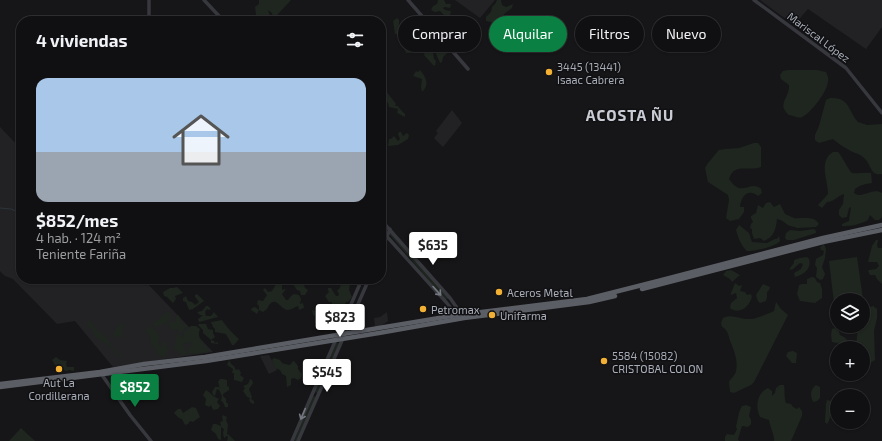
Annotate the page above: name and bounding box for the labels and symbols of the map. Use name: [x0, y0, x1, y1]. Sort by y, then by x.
street label: Mariscal López: [785, 9, 853, 65]
place label: 3445 (13441) Isaac Cabrera: [557, 60, 625, 86]
marker: 3445 (13441) Isaac Cabrera: [544, 67, 554, 77]
district label: ACOSTA ÑU: [586, 106, 674, 124]
pin: $635: [409, 232, 457, 266]
one-way arrow: [432, 285, 441, 296]
place label: Aceros Metal: [507, 286, 573, 299]
marker: Aceros Metal: [494, 287, 504, 297]
place label: Petromax: [431, 303, 480, 316]
pin: $823: [316, 304, 364, 338]
marker: Petromax: [418, 304, 428, 314]
place label: Unifarma: [500, 309, 547, 322]
marker: Unifarma: [487, 310, 497, 320]
place label: 5584 (15082) CRISTOBAL COLON: [612, 349, 703, 375]
marker: 5584 (15082) CRISTOBAL COLON: [599, 356, 609, 366]
pin: $545: [303, 359, 351, 393]
marker: Aut La Cordillerana: [54, 364, 64, 374]
pin: $852: [111, 374, 159, 408]
place label: Aut La Cordillerana: [28, 376, 90, 402]
one-way arrow: [299, 407, 307, 419]

